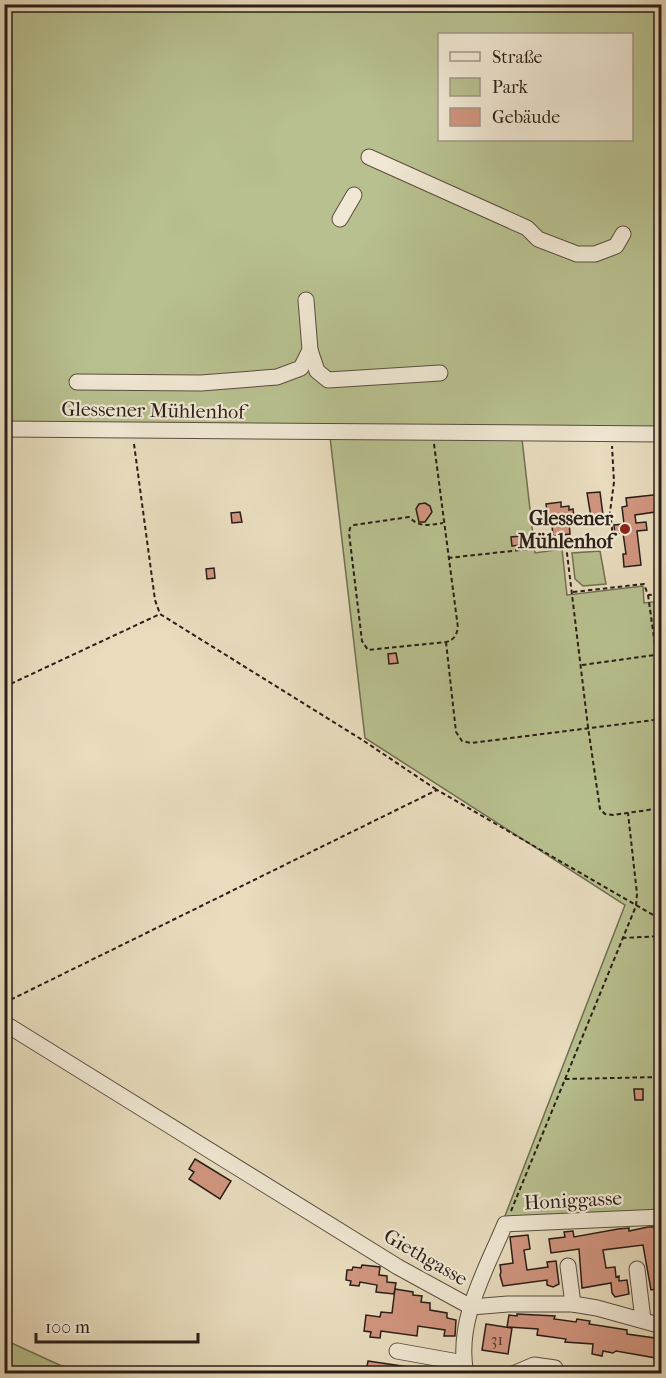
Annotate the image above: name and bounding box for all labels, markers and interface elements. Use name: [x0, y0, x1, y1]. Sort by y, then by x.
legend: [438, 33, 633, 141]
text: Straße: [492, 47, 543, 68]
text: Park: [492, 77, 529, 98]
text: Gebäude: [492, 107, 560, 128]
street label: Glessener Mühlenhof: [61, 397, 249, 424]
place label: Glessener Mühlenhof: [517, 507, 617, 553]
marker: Glessener Mühlenhof: [618, 522, 632, 536]
street label: Honiggasse: [523, 1186, 623, 1215]
street label: Giethgasse: [380, 1224, 472, 1291]
scale bar: [36, 1306, 198, 1344]
text: 100 m: [45, 1317, 90, 1338]
house number: 31: [491, 1330, 503, 1349]

